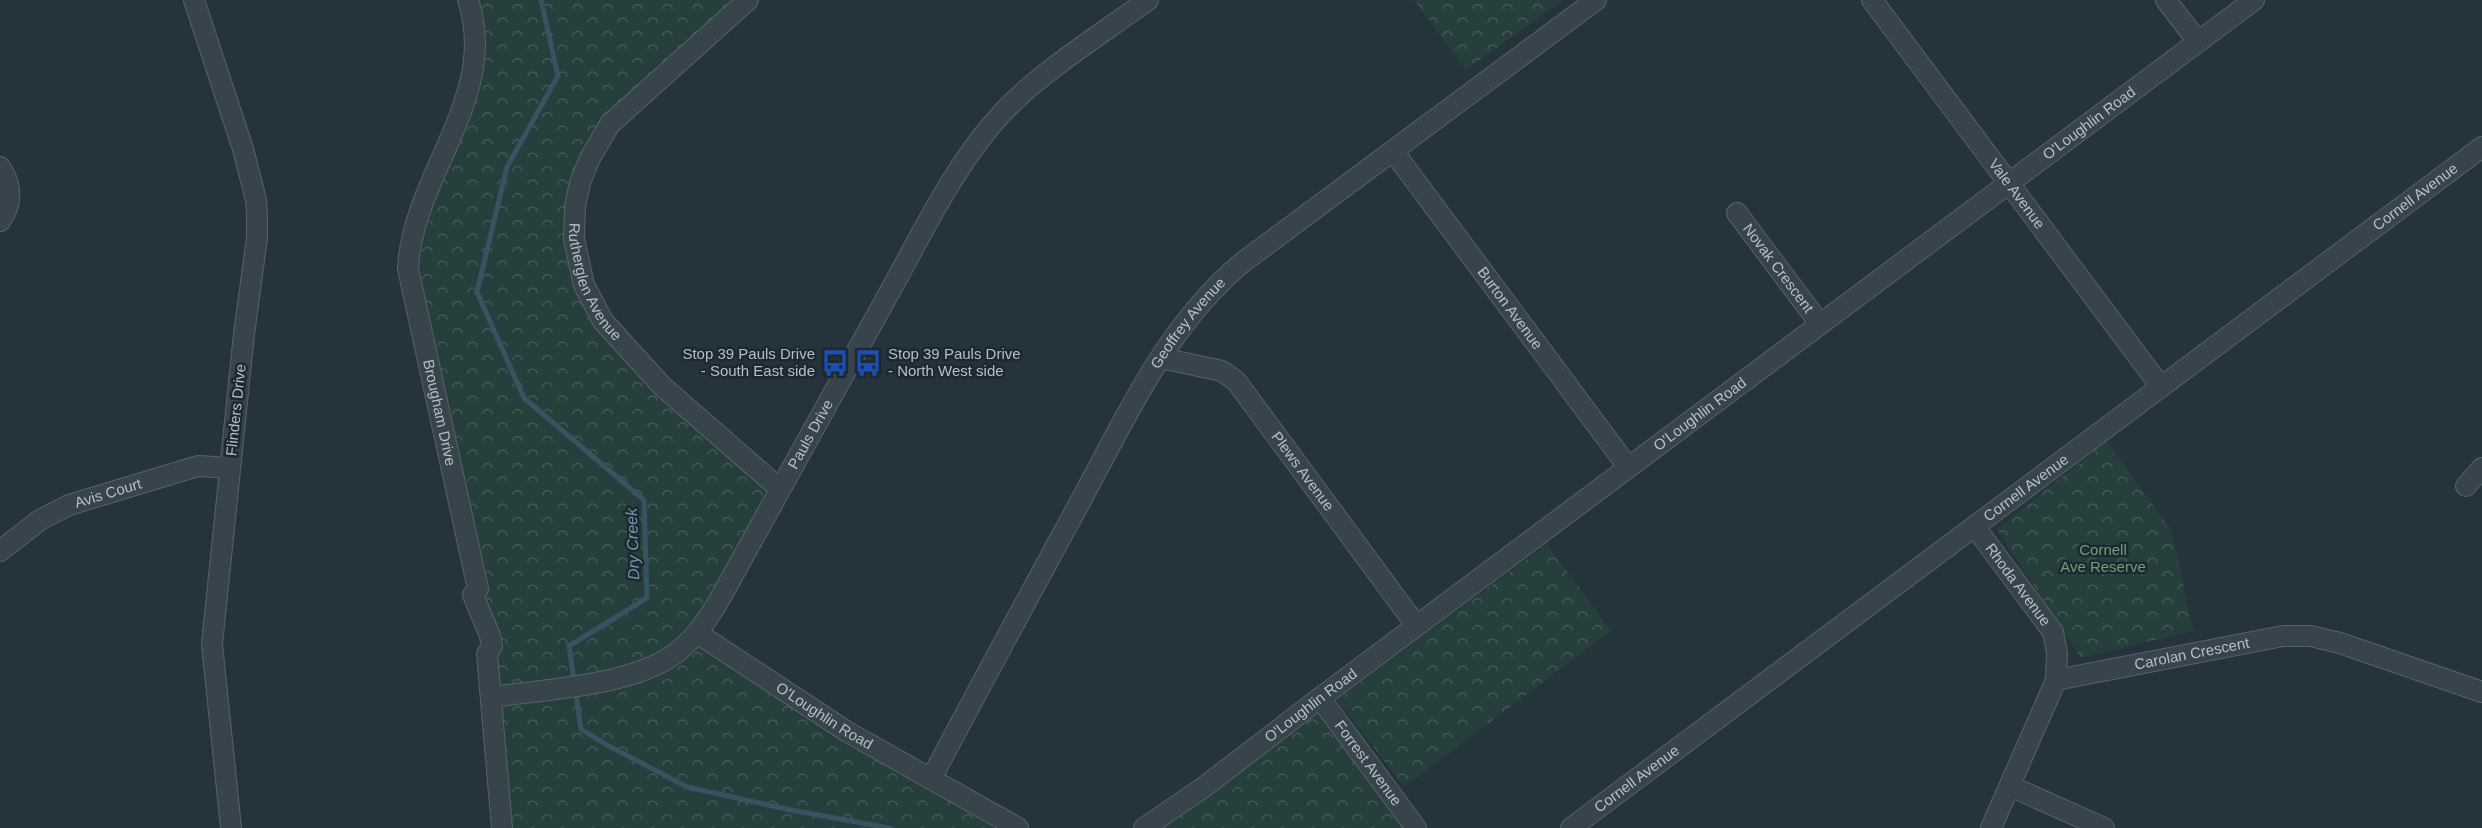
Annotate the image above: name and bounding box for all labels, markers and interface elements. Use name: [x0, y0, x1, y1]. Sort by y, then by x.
street label: O'Loughlin Road: [2039, 83, 2138, 163]
street label: Vale Avenue: [1986, 155, 2049, 232]
street label: Cornell Avenue: [2369, 159, 2461, 234]
street label: Novak Crescent: [1740, 220, 1818, 316]
street label: Rutherglen Avenue: [566, 223, 625, 344]
street label: Burton Avenue: [1474, 264, 1546, 352]
street label: Geoffrey Avenue: [1147, 274, 1229, 372]
place label: Stop 39 Pauls Drive - South East side: [682, 345, 815, 379]
place label: Stop 39 Pauls Drive - North West side: [888, 345, 1021, 379]
bus stop icon: Stop 39 Pauls Drive - South East side: [820, 348, 850, 378]
bus stop icon: Stop 39 Pauls Drive - North West side: [853, 348, 883, 378]
street label: Brougham Drive: [420, 358, 460, 467]
street label: Flinders Drive: [222, 363, 249, 457]
street label: O'Loughlin Road: [1650, 374, 1749, 454]
street label: Pauls Drive: [784, 396, 836, 472]
street label: Plews Avenue: [1268, 428, 1338, 514]
street label: Cornell Avenue: [1980, 450, 2071, 525]
street label: Avis Court: [72, 474, 144, 511]
water label: Dry Creek: [623, 507, 642, 580]
street label: Rhoda Avenue: [1982, 540, 2054, 629]
park label: Cornell Ave Reserve: [2060, 541, 2146, 575]
street label: Carolan Crescent: [2133, 634, 2251, 673]
street label: O'Loughlin Road: [1261, 665, 1360, 745]
street label: O'Loughlin Road: [773, 678, 876, 752]
street label: Forrest Avenue: [1332, 717, 1406, 809]
street label: Cornell Avenue: [1591, 741, 1682, 816]

